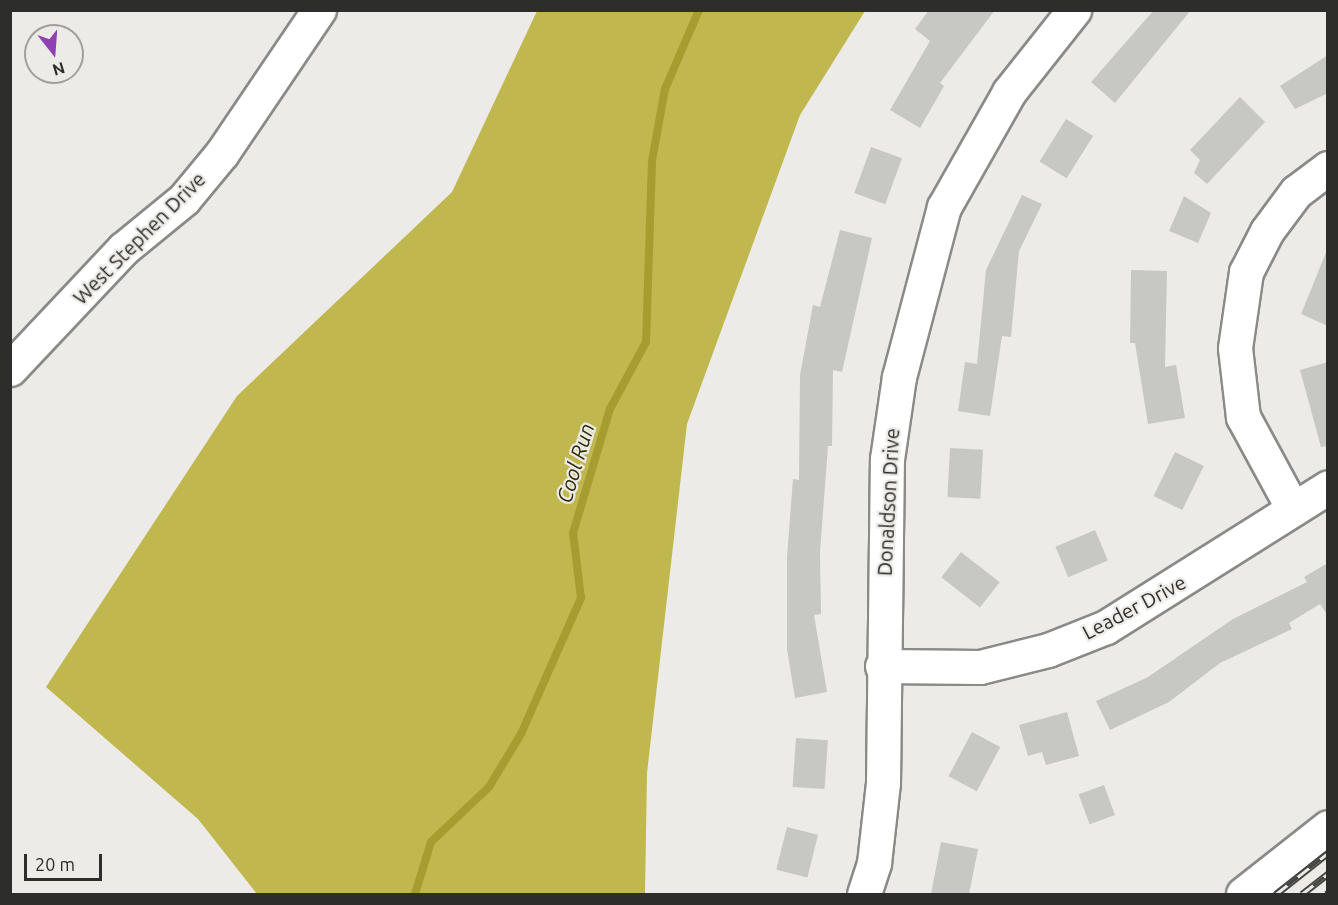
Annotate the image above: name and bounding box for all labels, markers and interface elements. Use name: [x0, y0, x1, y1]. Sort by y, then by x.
north arrow: [24, 24, 84, 84]
text: N: [50, 59, 67, 80]
street label: West Stephen Drive: [68, 167, 210, 309]
water label: Cool Run: [551, 420, 599, 506]
street label: Donaldson Drive: [872, 427, 904, 577]
street label: Leader Drive: [1078, 570, 1190, 644]
scale bar: [27, 842, 105, 880]
text: 20 m: [35, 854, 75, 874]

